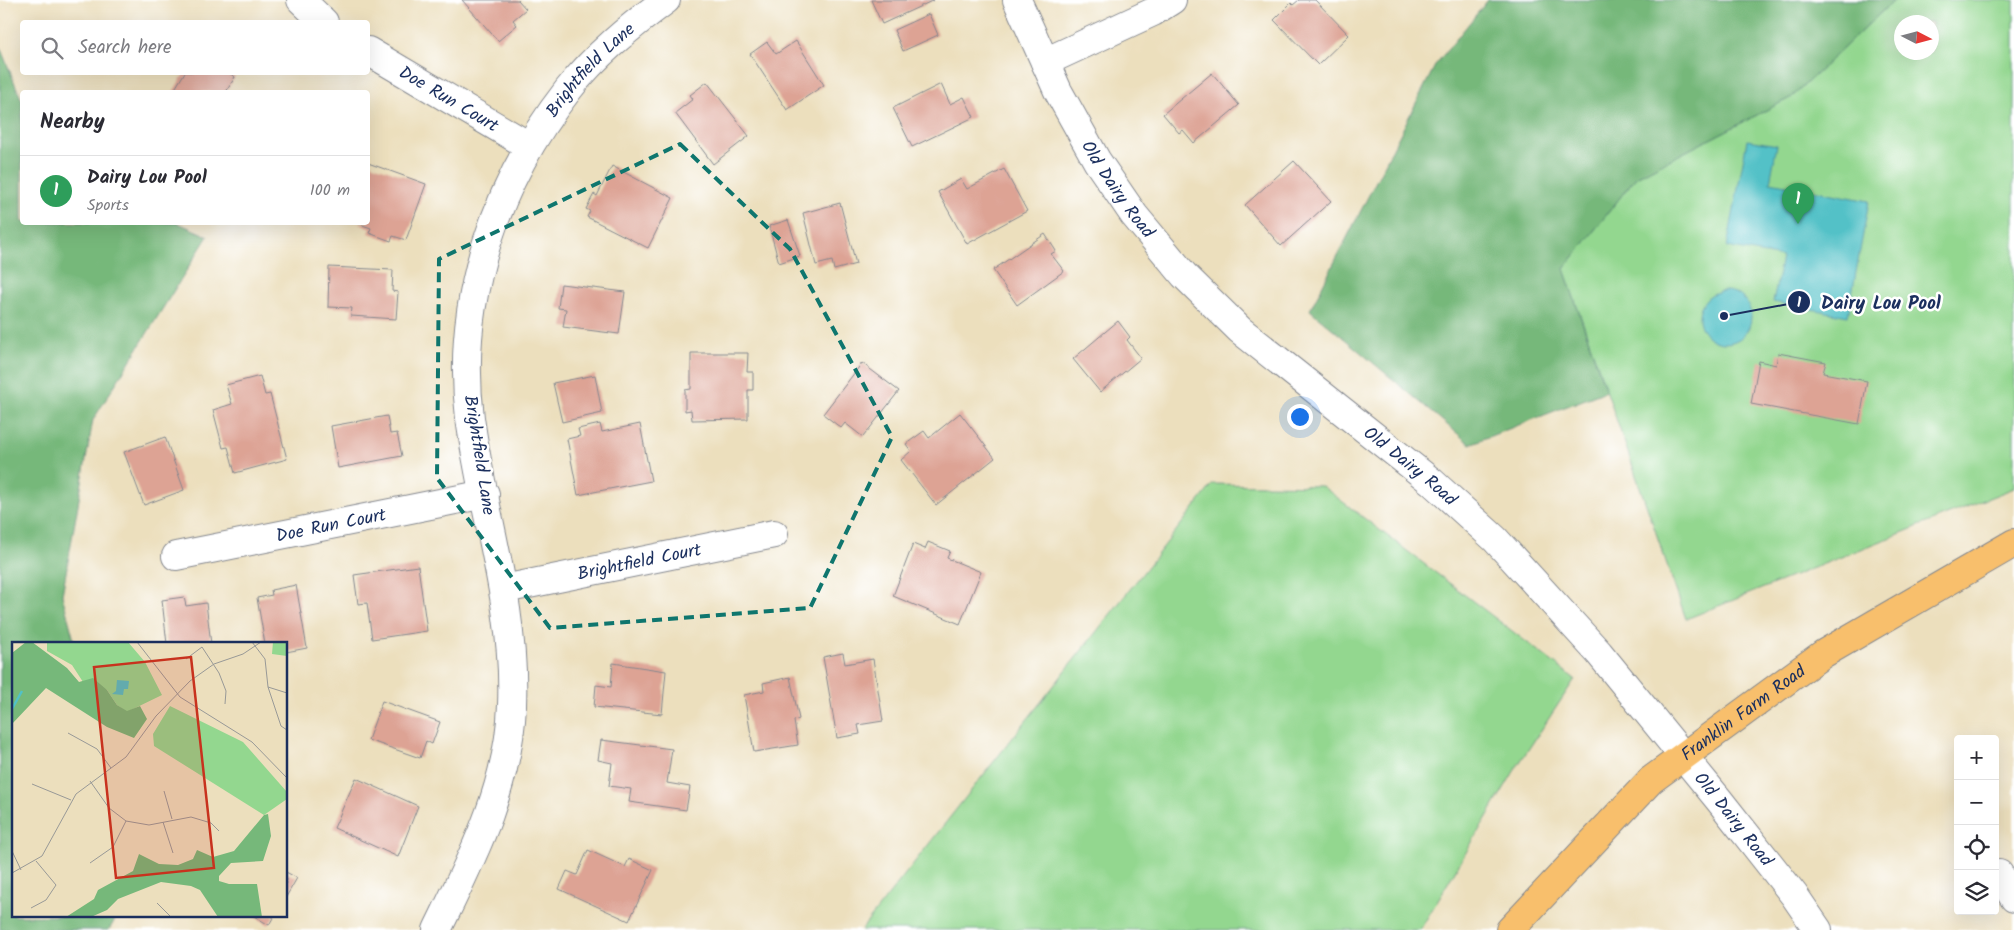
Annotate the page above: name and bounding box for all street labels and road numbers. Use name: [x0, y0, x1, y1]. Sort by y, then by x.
street label: Brightfield Lane: [539, 16, 642, 124]
street label: Doe Run Court: [393, 59, 505, 141]
street label: Old Dairy Road: [1072, 136, 1162, 246]
street label: Brightfield Lane: [455, 393, 502, 517]
street label: Old Dairy Road: [1356, 420, 1464, 515]
street label: Doe Run Court: [274, 501, 390, 552]
street label: Brightfield Court: [575, 536, 705, 590]
street label: Franklin Farm Road: [1675, 657, 1813, 769]
street label: Old Dairy Road: [1686, 766, 1780, 874]

